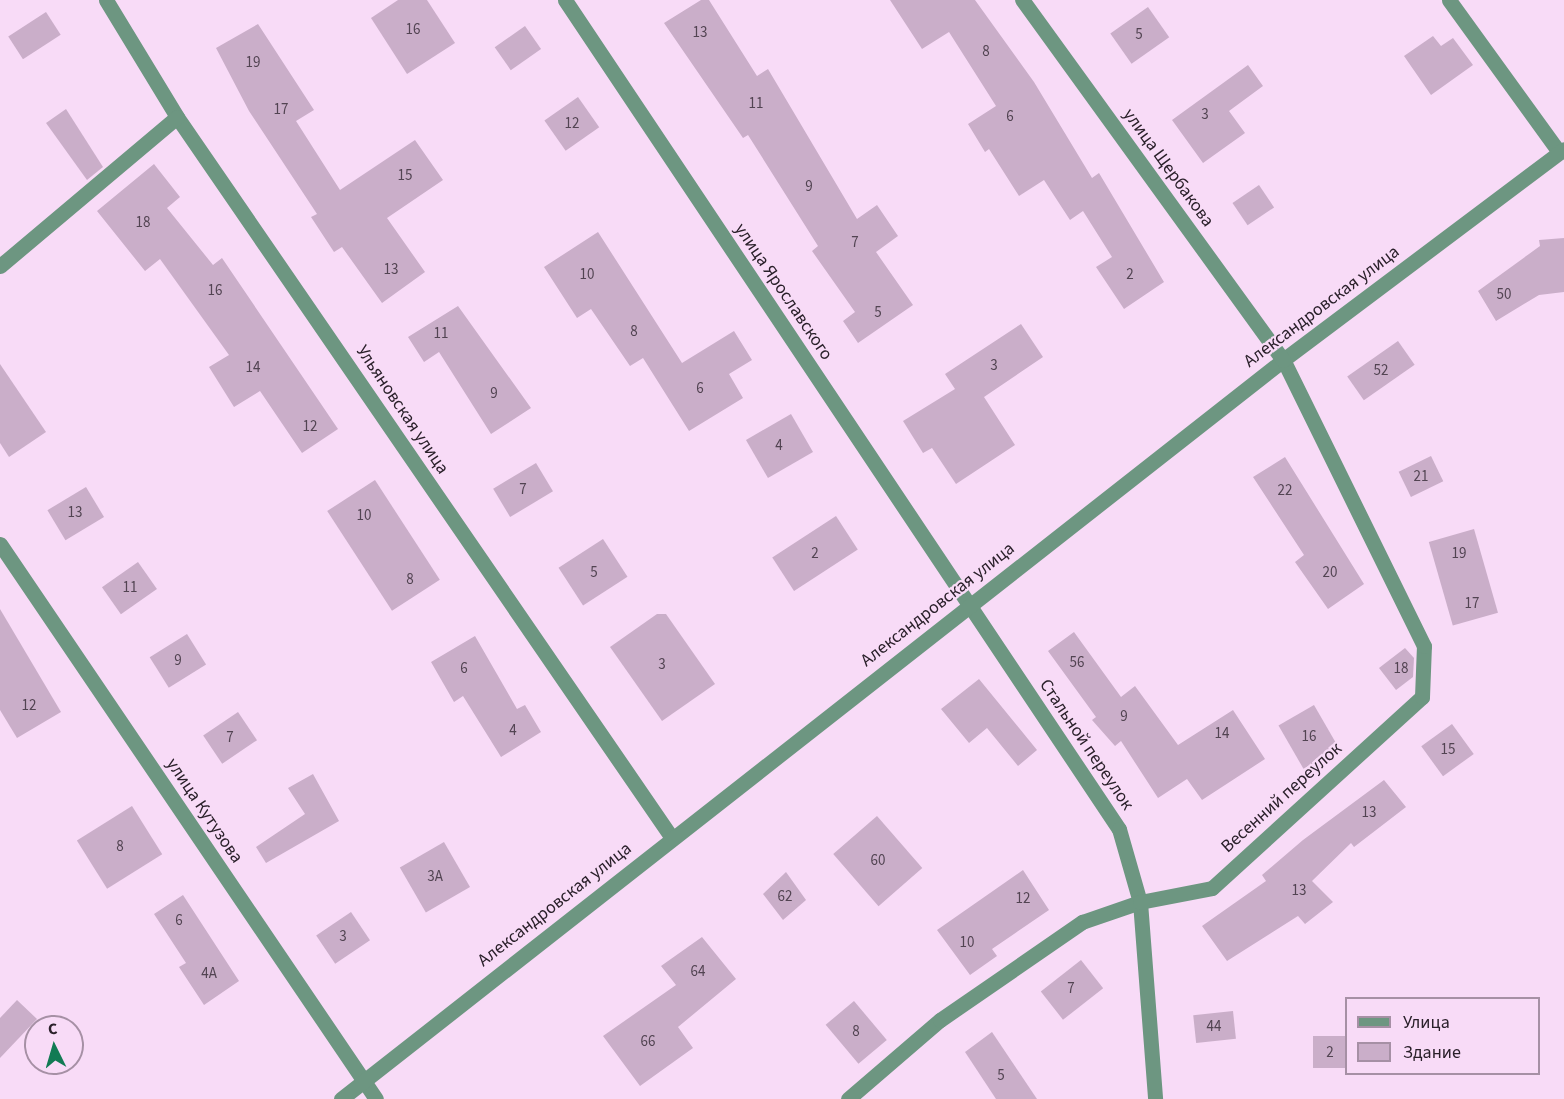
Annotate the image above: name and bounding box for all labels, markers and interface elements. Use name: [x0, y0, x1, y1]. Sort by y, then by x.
house number: 16: [406, 21, 420, 39]
house number: 13: [693, 24, 707, 42]
house number: 5: [1135, 26, 1143, 44]
house number: 8: [982, 43, 990, 61]
house number: 19: [246, 54, 260, 72]
house number: 11: [749, 95, 763, 113]
house number: 17: [274, 101, 288, 119]
street label: улица Щербакова: [1118, 105, 1218, 231]
house number: 3: [1201, 106, 1209, 124]
house number: 6: [1006, 108, 1014, 126]
house number: 12: [565, 115, 579, 133]
house number: 15: [398, 167, 412, 185]
house number: 9: [805, 178, 813, 196]
house number: 18: [136, 214, 150, 232]
street label: улица Ярославского: [729, 220, 837, 364]
house number: 7: [851, 234, 859, 252]
street label: Александровская улица: [1240, 241, 1404, 373]
house number: 13: [384, 261, 398, 279]
house number: 10: [580, 266, 594, 284]
house number: 2: [1126, 266, 1134, 284]
house number: 16: [208, 282, 222, 300]
house number: 50: [1497, 286, 1511, 304]
house number: 5: [874, 304, 882, 322]
house number: 8: [630, 323, 638, 341]
house number: 11: [434, 325, 448, 343]
street label: Ульяновская улица: [351, 342, 453, 478]
house number: 3: [990, 357, 998, 375]
house number: 14: [246, 359, 260, 377]
house number: 52: [1374, 362, 1388, 380]
house number: 6: [696, 380, 704, 398]
house number: 9: [490, 385, 498, 403]
house number: 12: [303, 418, 317, 436]
house number: 4: [775, 437, 783, 455]
house number: 21: [1414, 468, 1428, 486]
house number: 7: [519, 481, 527, 499]
house number: 22: [1278, 482, 1292, 500]
house number: 13: [68, 504, 82, 522]
house number: 10: [357, 507, 371, 525]
street label: Александровская улица: [857, 538, 1019, 672]
house number: 2: [811, 545, 819, 563]
house number: 19: [1452, 545, 1466, 563]
house number: 5: [590, 564, 598, 582]
house number: 20: [1323, 564, 1337, 582]
house number: 8: [406, 571, 414, 589]
house number: 11: [123, 579, 137, 597]
house number: 17: [1465, 595, 1479, 613]
house number: 9: [174, 652, 182, 670]
house number: 56: [1070, 654, 1084, 672]
house number: 3: [658, 656, 666, 674]
house number: 6: [460, 660, 468, 678]
house number: 18: [1394, 660, 1408, 678]
street label: Стальной переулок: [1034, 675, 1138, 815]
house number: 12: [22, 697, 36, 715]
house number: 9: [1120, 708, 1128, 726]
house number: 4: [509, 722, 517, 740]
house number: 14: [1215, 725, 1229, 743]
house number: 16: [1302, 728, 1316, 746]
house number: 7: [226, 729, 234, 747]
street label: Весенний переулок: [1217, 738, 1347, 858]
house number: 15: [1441, 741, 1455, 759]
street label: улица Кутузова: [161, 754, 247, 868]
house number: 13: [1362, 804, 1376, 822]
house number: 8: [116, 838, 124, 856]
street label: Александровская улица: [474, 838, 636, 972]
house number: 60: [871, 852, 885, 870]
house number: 3А: [427, 868, 443, 886]
house number: 13: [1292, 882, 1306, 900]
house number: 62: [778, 888, 792, 906]
house number: 12: [1016, 890, 1030, 908]
house number: 6: [175, 912, 183, 930]
house number: 3: [339, 928, 347, 946]
house number: 10: [960, 934, 974, 952]
house number: 64: [691, 963, 705, 981]
house number: 4А: [201, 965, 217, 983]
house number: 7: [1067, 980, 1075, 998]
legend: [1345, 997, 1540, 1075]
text: Улица: [1403, 1010, 1450, 1035]
north arrow: [24, 1015, 84, 1075]
text: С: [47, 1018, 58, 1040]
house number: 44: [1207, 1018, 1221, 1036]
house number: 8: [852, 1023, 860, 1041]
house number: 66: [641, 1033, 655, 1051]
text: Здание: [1403, 1040, 1461, 1065]
house number: 2: [1326, 1044, 1334, 1062]
house number: 5: [997, 1067, 1005, 1085]

